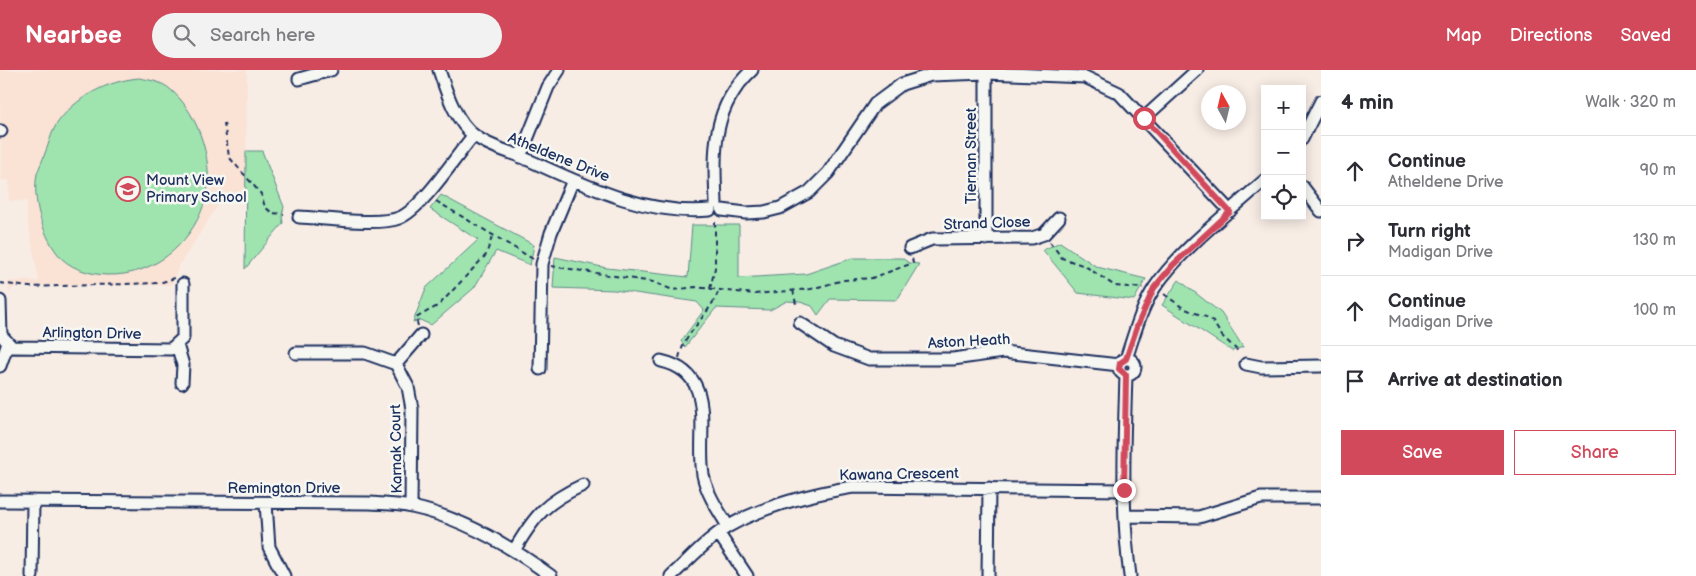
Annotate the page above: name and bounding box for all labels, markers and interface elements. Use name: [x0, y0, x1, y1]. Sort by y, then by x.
search box: [152, 13, 502, 58]
text: Nearbee: [25, 21, 122, 50]
icon: search: [170, 21, 198, 49]
text: Search here: [210, 24, 315, 47]
text: Map: [1446, 25, 1482, 46]
text: Directions: [1510, 25, 1592, 46]
text: Saved: [1620, 25, 1671, 46]
north arrow: [1201, 85, 1246, 130]
map controls: [1261, 85, 1306, 220]
button: +: [1261, 85, 1306, 130]
text: 4 min: [1341, 90, 1394, 115]
text: Walk · 320 m: [1585, 93, 1676, 112]
street label: Tiernan Street: [962, 107, 981, 204]
route start: [1133, 107, 1156, 130]
street label: Atheldene Drive: [505, 128, 613, 187]
button: −: [1261, 130, 1306, 175]
text: Continue: [1388, 150, 1466, 173]
icon: ahead: [1341, 157, 1369, 185]
text: 90 m: [1640, 161, 1676, 180]
place label: Mount View Primary School: [146, 171, 247, 207]
text: Atheldene Drive: [1388, 173, 1504, 192]
button: locate: [1261, 175, 1306, 220]
school or university icon: Mount View Primary School: [115, 176, 141, 202]
street label: Strand Close: [943, 212, 1031, 235]
text: Turn right: [1388, 220, 1471, 243]
icon: right: [1341, 227, 1369, 255]
text: 130 m: [1633, 231, 1676, 250]
text: Madigan Drive: [1388, 243, 1493, 262]
text: Continue: [1388, 290, 1466, 313]
icon: ahead: [1341, 297, 1369, 325]
text: 100 m: [1633, 301, 1676, 320]
text: Madigan Drive: [1388, 313, 1493, 332]
street label: Arlington Drive: [42, 323, 142, 344]
street label: Aston Heath: [927, 330, 1011, 353]
icon: arrive: [1341, 367, 1369, 395]
text: Arrive at destination: [1388, 369, 1563, 392]
street label: Karnak Court: [386, 404, 407, 494]
button: Save: [1341, 430, 1504, 475]
button: Share: [1514, 430, 1676, 475]
street label: Kawana Crescent: [839, 464, 959, 485]
street label: Remington Drive: [227, 479, 341, 498]
route end: [1113, 479, 1136, 502]

